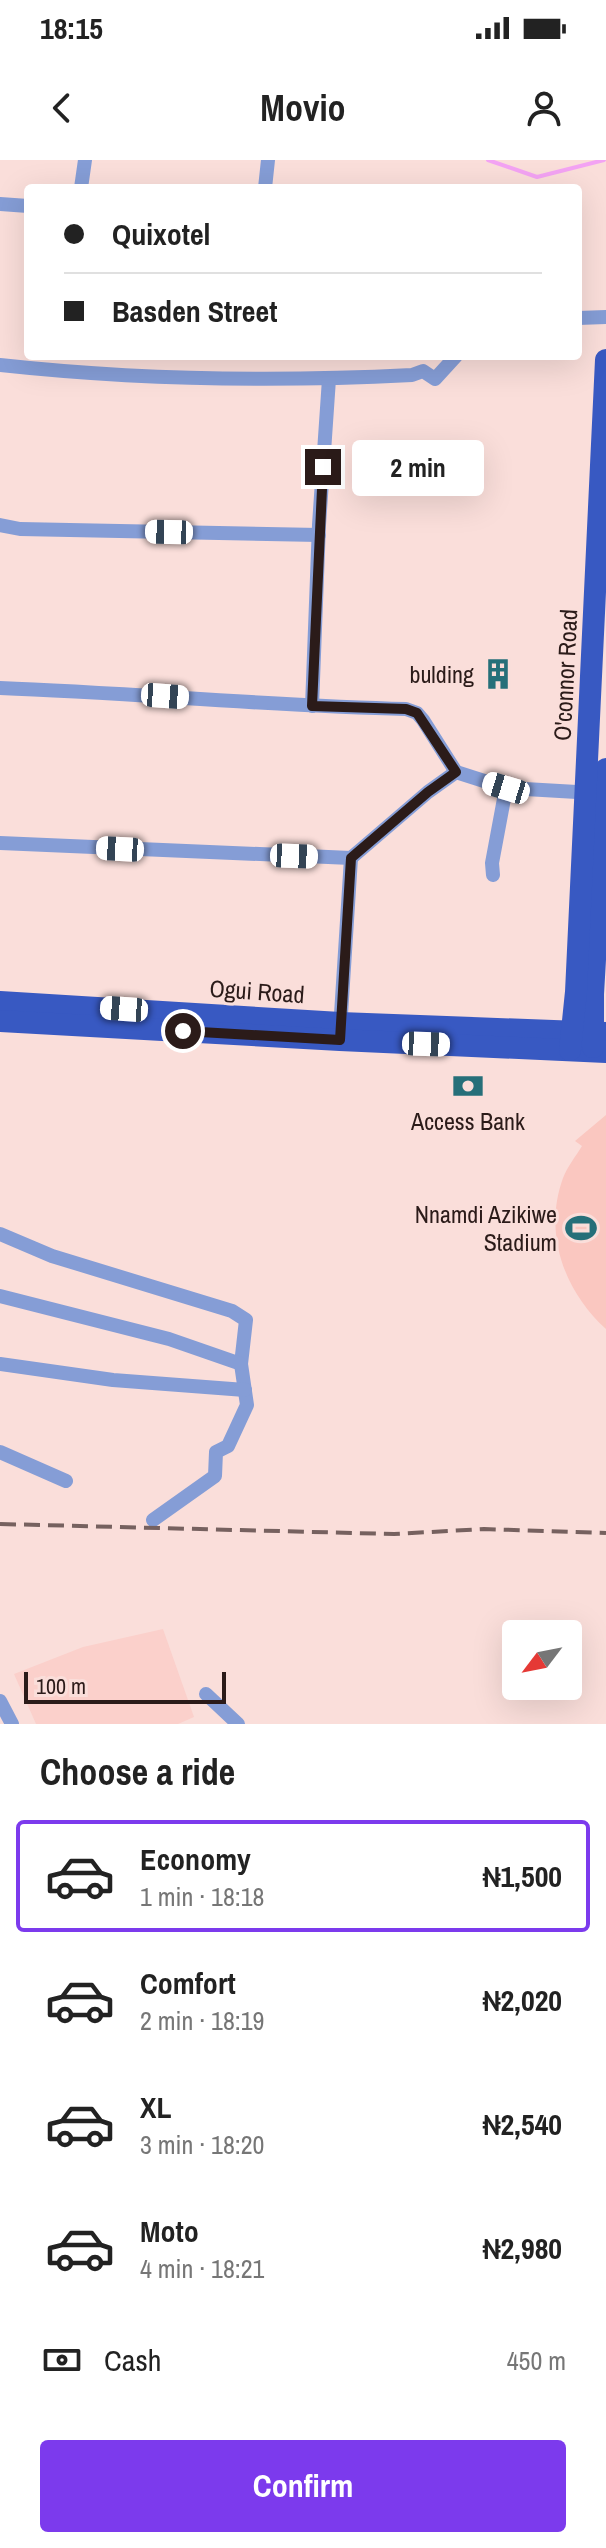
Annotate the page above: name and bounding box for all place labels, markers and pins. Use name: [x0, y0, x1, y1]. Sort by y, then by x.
building icon: bulding: [481, 657, 515, 691]
place label: bulding: [409, 658, 474, 690]
bank icon: Access Bank: [451, 1069, 485, 1103]
place label: Access Bank: [410, 1105, 525, 1137]
place label: Nnamdi Azikiwe Stadium: [415, 1198, 557, 1258]
sports icon: Nnamdi Azikiwe Stadium: [564, 1211, 598, 1245]

